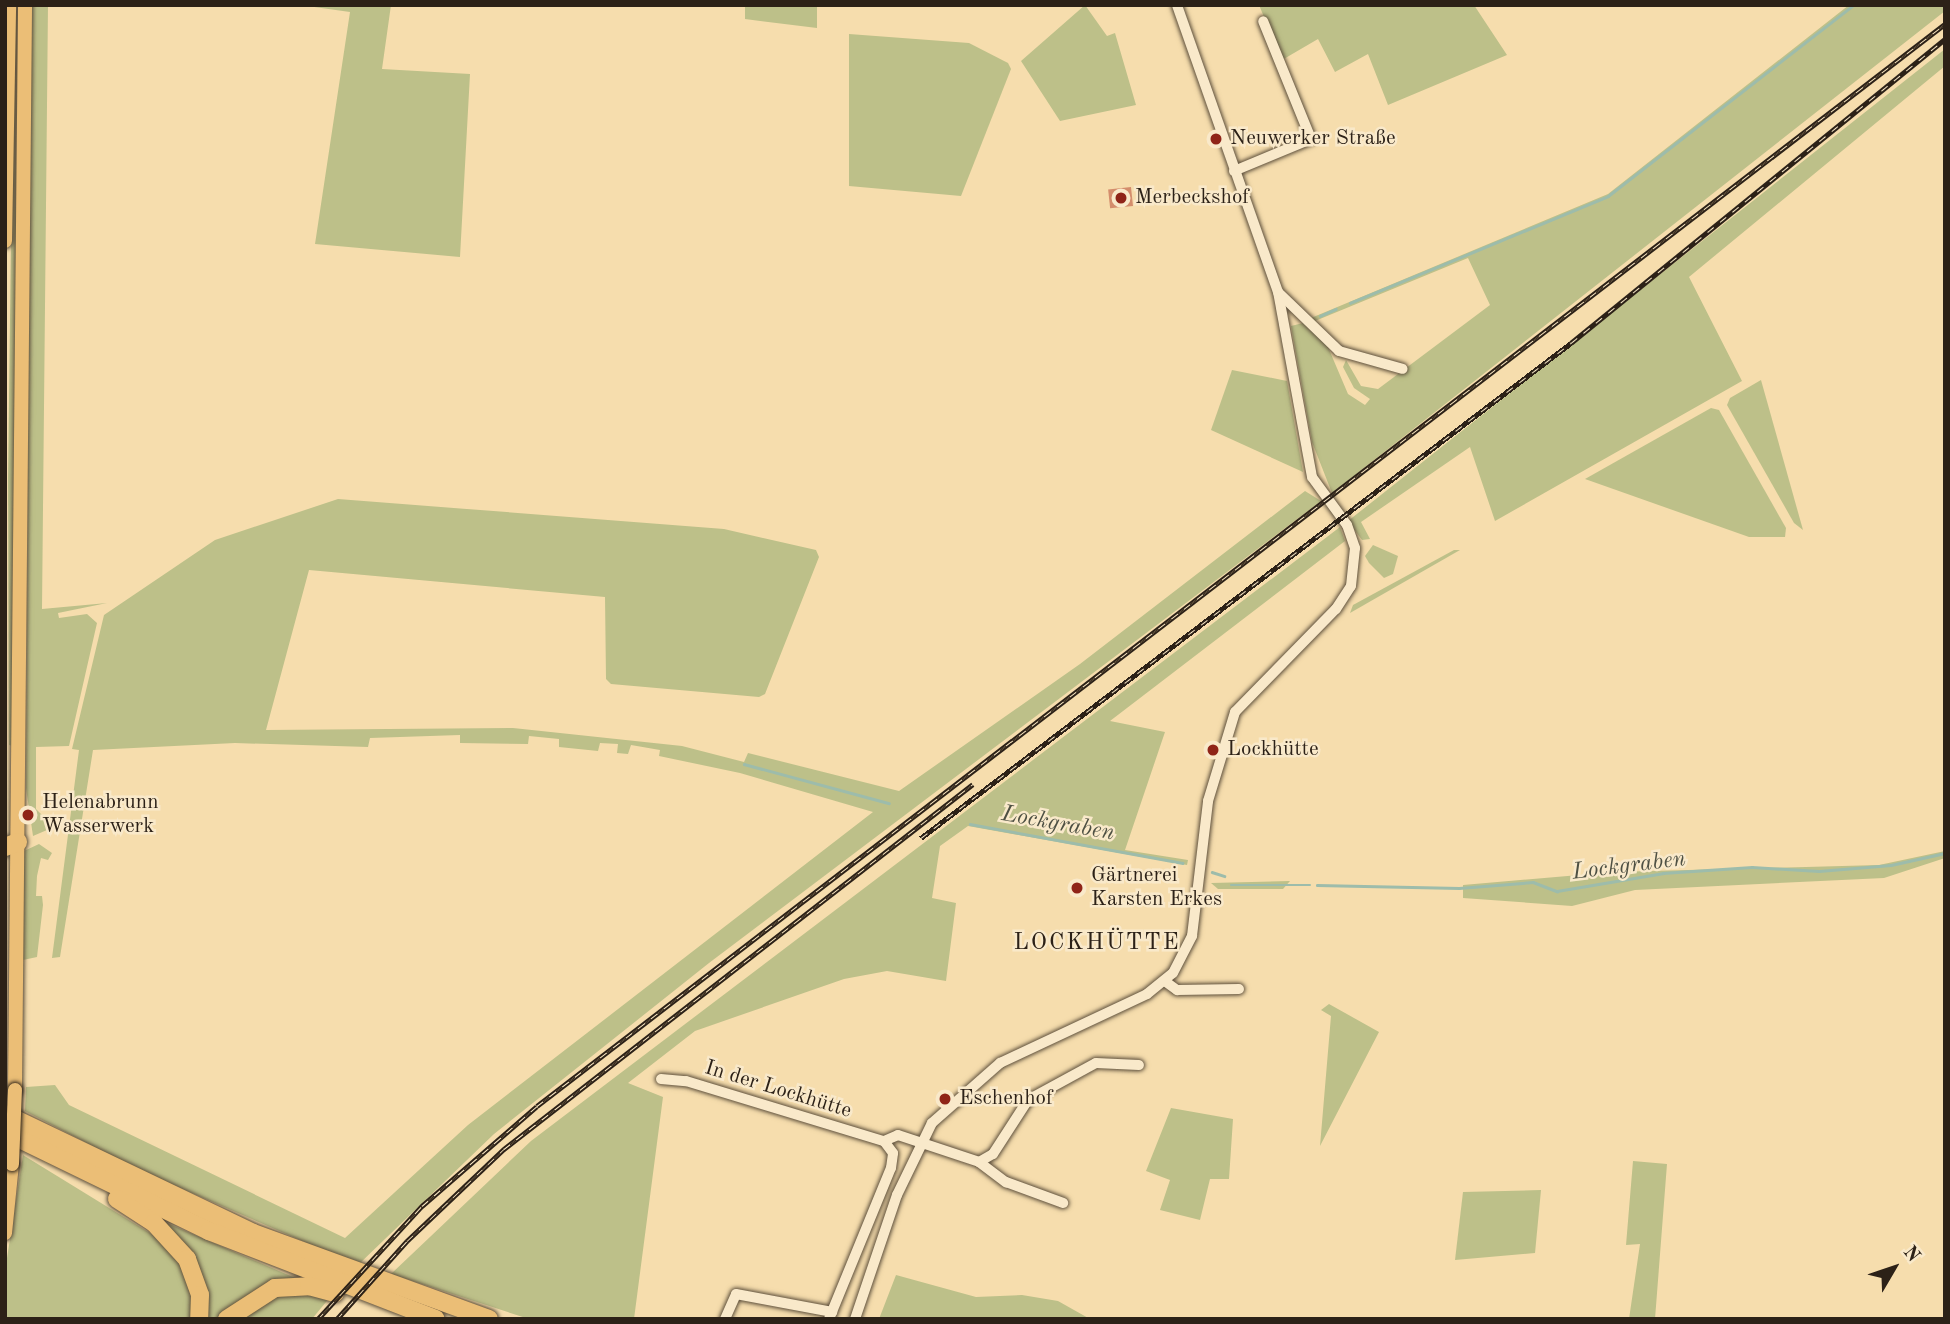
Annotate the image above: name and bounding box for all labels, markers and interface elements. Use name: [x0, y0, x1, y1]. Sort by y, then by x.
place label: Neuwerker Straße: [1230, 126, 1396, 152]
marker: Neuwerker Straße: [1208, 131, 1224, 147]
place label: Merbeckshof: [1135, 185, 1249, 211]
marker: Merbeckshof: [1113, 190, 1129, 206]
place label: Lockhütte: [1227, 737, 1319, 763]
marker: Lockhütte: [1205, 742, 1221, 758]
place label: Helenabrunn Wasserwerk: [42, 790, 159, 840]
water label: Lockgraben: [999, 800, 1117, 848]
marker: Helenabrunn Wasserwerk: [20, 807, 36, 823]
water label: Lockgraben: [1571, 845, 1687, 887]
place label: Gärtnerei Karsten Erkes: [1091, 863, 1222, 913]
marker: Gärtnerei Karsten Erkes: [1069, 880, 1085, 896]
district label: LOCKHÜTTE: [1015, 929, 1179, 957]
street label: In der Lockhütte: [702, 1056, 854, 1124]
place label: Eschenhof: [959, 1086, 1053, 1112]
marker: Eschenhof: [937, 1091, 953, 1107]
north arrow: [1859, 1233, 1929, 1303]
text: N: [1899, 1243, 1923, 1266]

